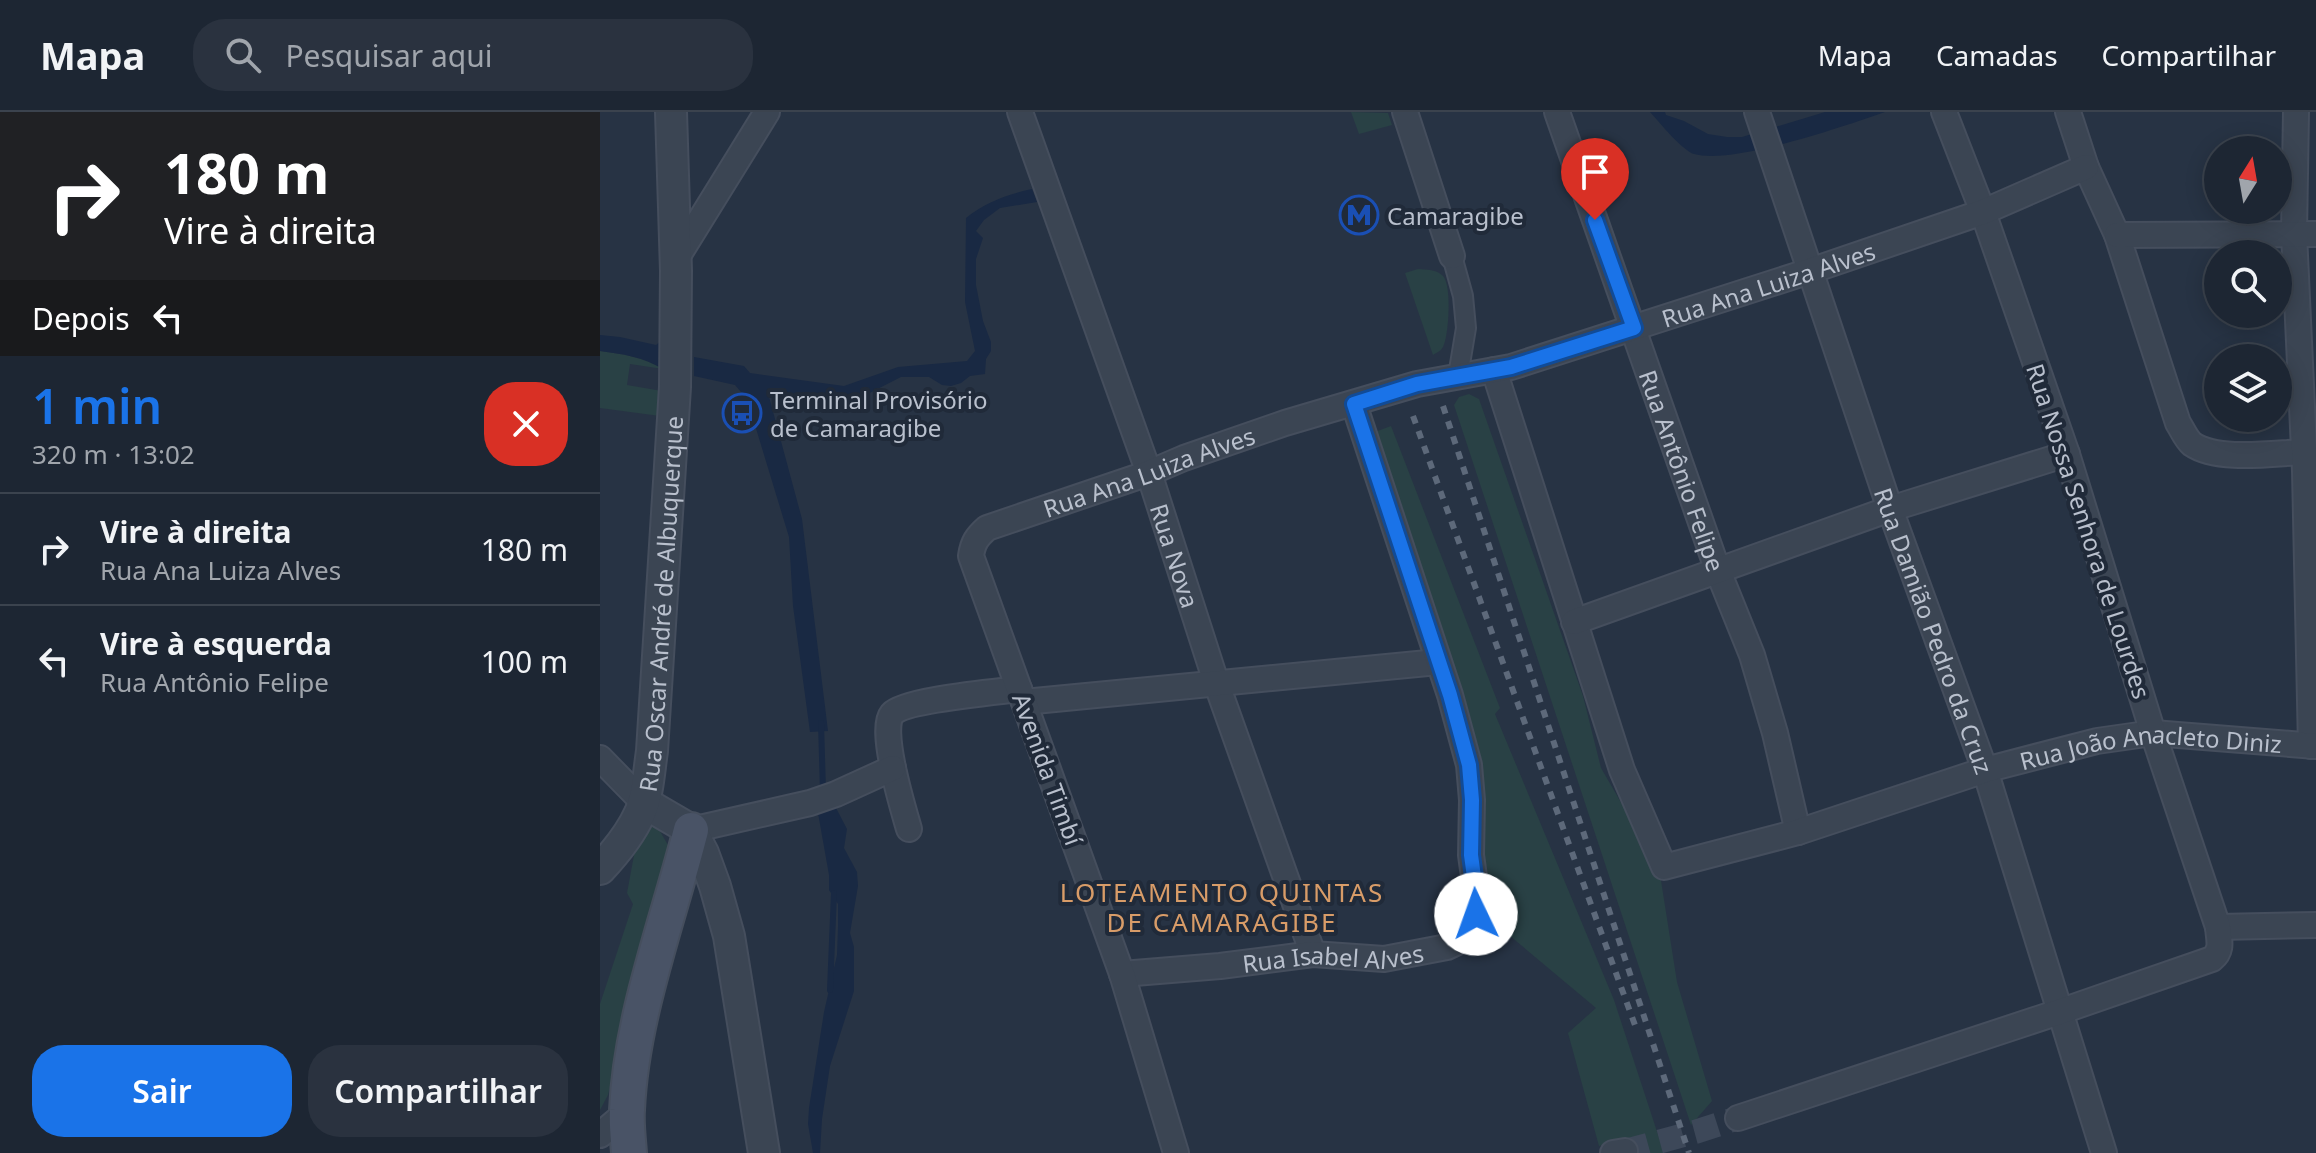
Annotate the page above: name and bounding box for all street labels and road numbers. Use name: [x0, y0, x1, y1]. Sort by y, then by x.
street label: Rua Ana Luiza Alves: [1657, 234, 1879, 334]
street label: Rua Nossa Senhora de Lourdes: [2019, 359, 2159, 703]
street label: Rua Antônio Felipe: [1632, 365, 1733, 576]
street label: Rua Oscar André de Albuquerque: [630, 415, 690, 794]
street label: Rua Ana Luiza Alves: [1039, 418, 1259, 524]
street label: Rua Damião Pedro da Cruz: [1867, 483, 2001, 778]
street label: Rua Nova: [1143, 499, 1208, 612]
street label: Avenida Timbí: [1005, 688, 1091, 850]
street label: Rua João Anacleto Diniz: [2016, 716, 2283, 777]
street label: Rua Isabel Alves: [1240, 935, 1426, 979]

